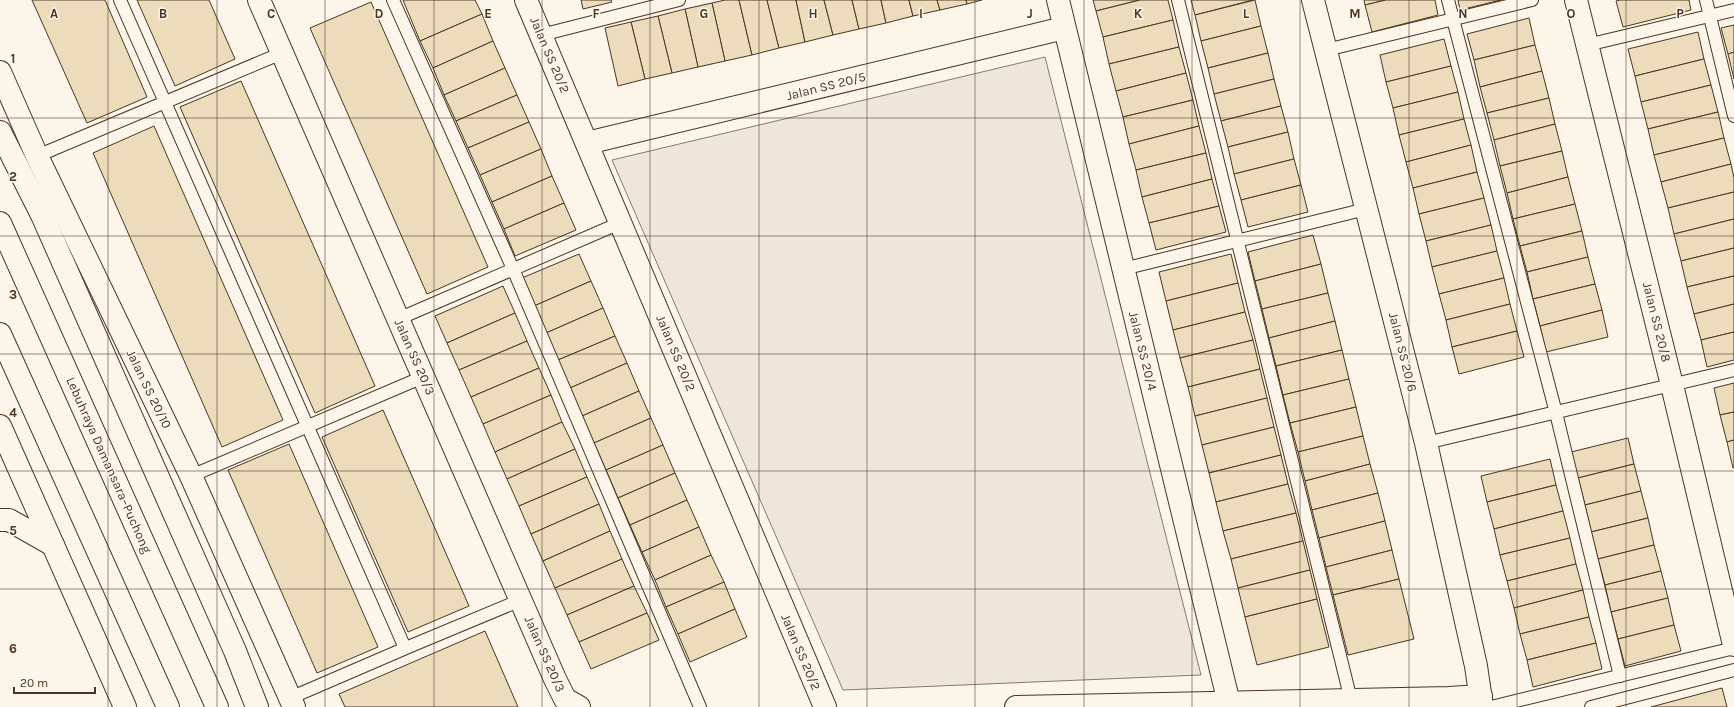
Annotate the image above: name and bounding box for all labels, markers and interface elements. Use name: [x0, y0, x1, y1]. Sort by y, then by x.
text: A: [50, 6, 58, 21]
text: B: [159, 6, 167, 21]
text: C: [267, 6, 275, 21]
text: D: [375, 6, 384, 21]
text: E: [484, 6, 492, 21]
text: F: [592, 6, 600, 21]
text: G: [700, 6, 708, 21]
text: H: [808, 6, 818, 21]
text: I: [919, 6, 923, 21]
text: J: [1027, 6, 1033, 21]
text: K: [1134, 6, 1143, 21]
text: L: [1243, 6, 1250, 21]
text: M: [1349, 6, 1361, 21]
text: N: [1458, 6, 1468, 21]
text: O: [1567, 6, 1576, 21]
text: P: [1676, 6, 1684, 21]
street label: Jalan SS 20/2: [527, 15, 573, 95]
text: 1: [11, 51, 15, 66]
street label: Jalan SS 20/5: [785, 69, 867, 103]
text: 2: [9, 169, 17, 184]
street label: Jalan SS 20/8: [1640, 281, 1674, 363]
text: 3: [9, 287, 17, 302]
street label: Jalan SS 20/4: [1126, 310, 1160, 392]
street label: Jalan SS 20/6: [1386, 311, 1420, 393]
street label: Jalan SS 20/2: [653, 313, 699, 393]
street label: Jalan SS 20/3: [392, 317, 438, 397]
street label: Jalan SS 20/10: [123, 347, 175, 431]
street label: Lebuhraya Damansara–Puchong: [63, 375, 155, 556]
text: 4: [9, 405, 17, 420]
text: 5: [9, 523, 17, 538]
street label: Jalan SS 20/2: [778, 612, 824, 692]
street label: Jalan SS 20/3: [522, 614, 568, 694]
text: 6: [9, 641, 17, 656]
scale bar: [14, 669, 95, 695]
text: 20 m: [20, 676, 48, 690]

